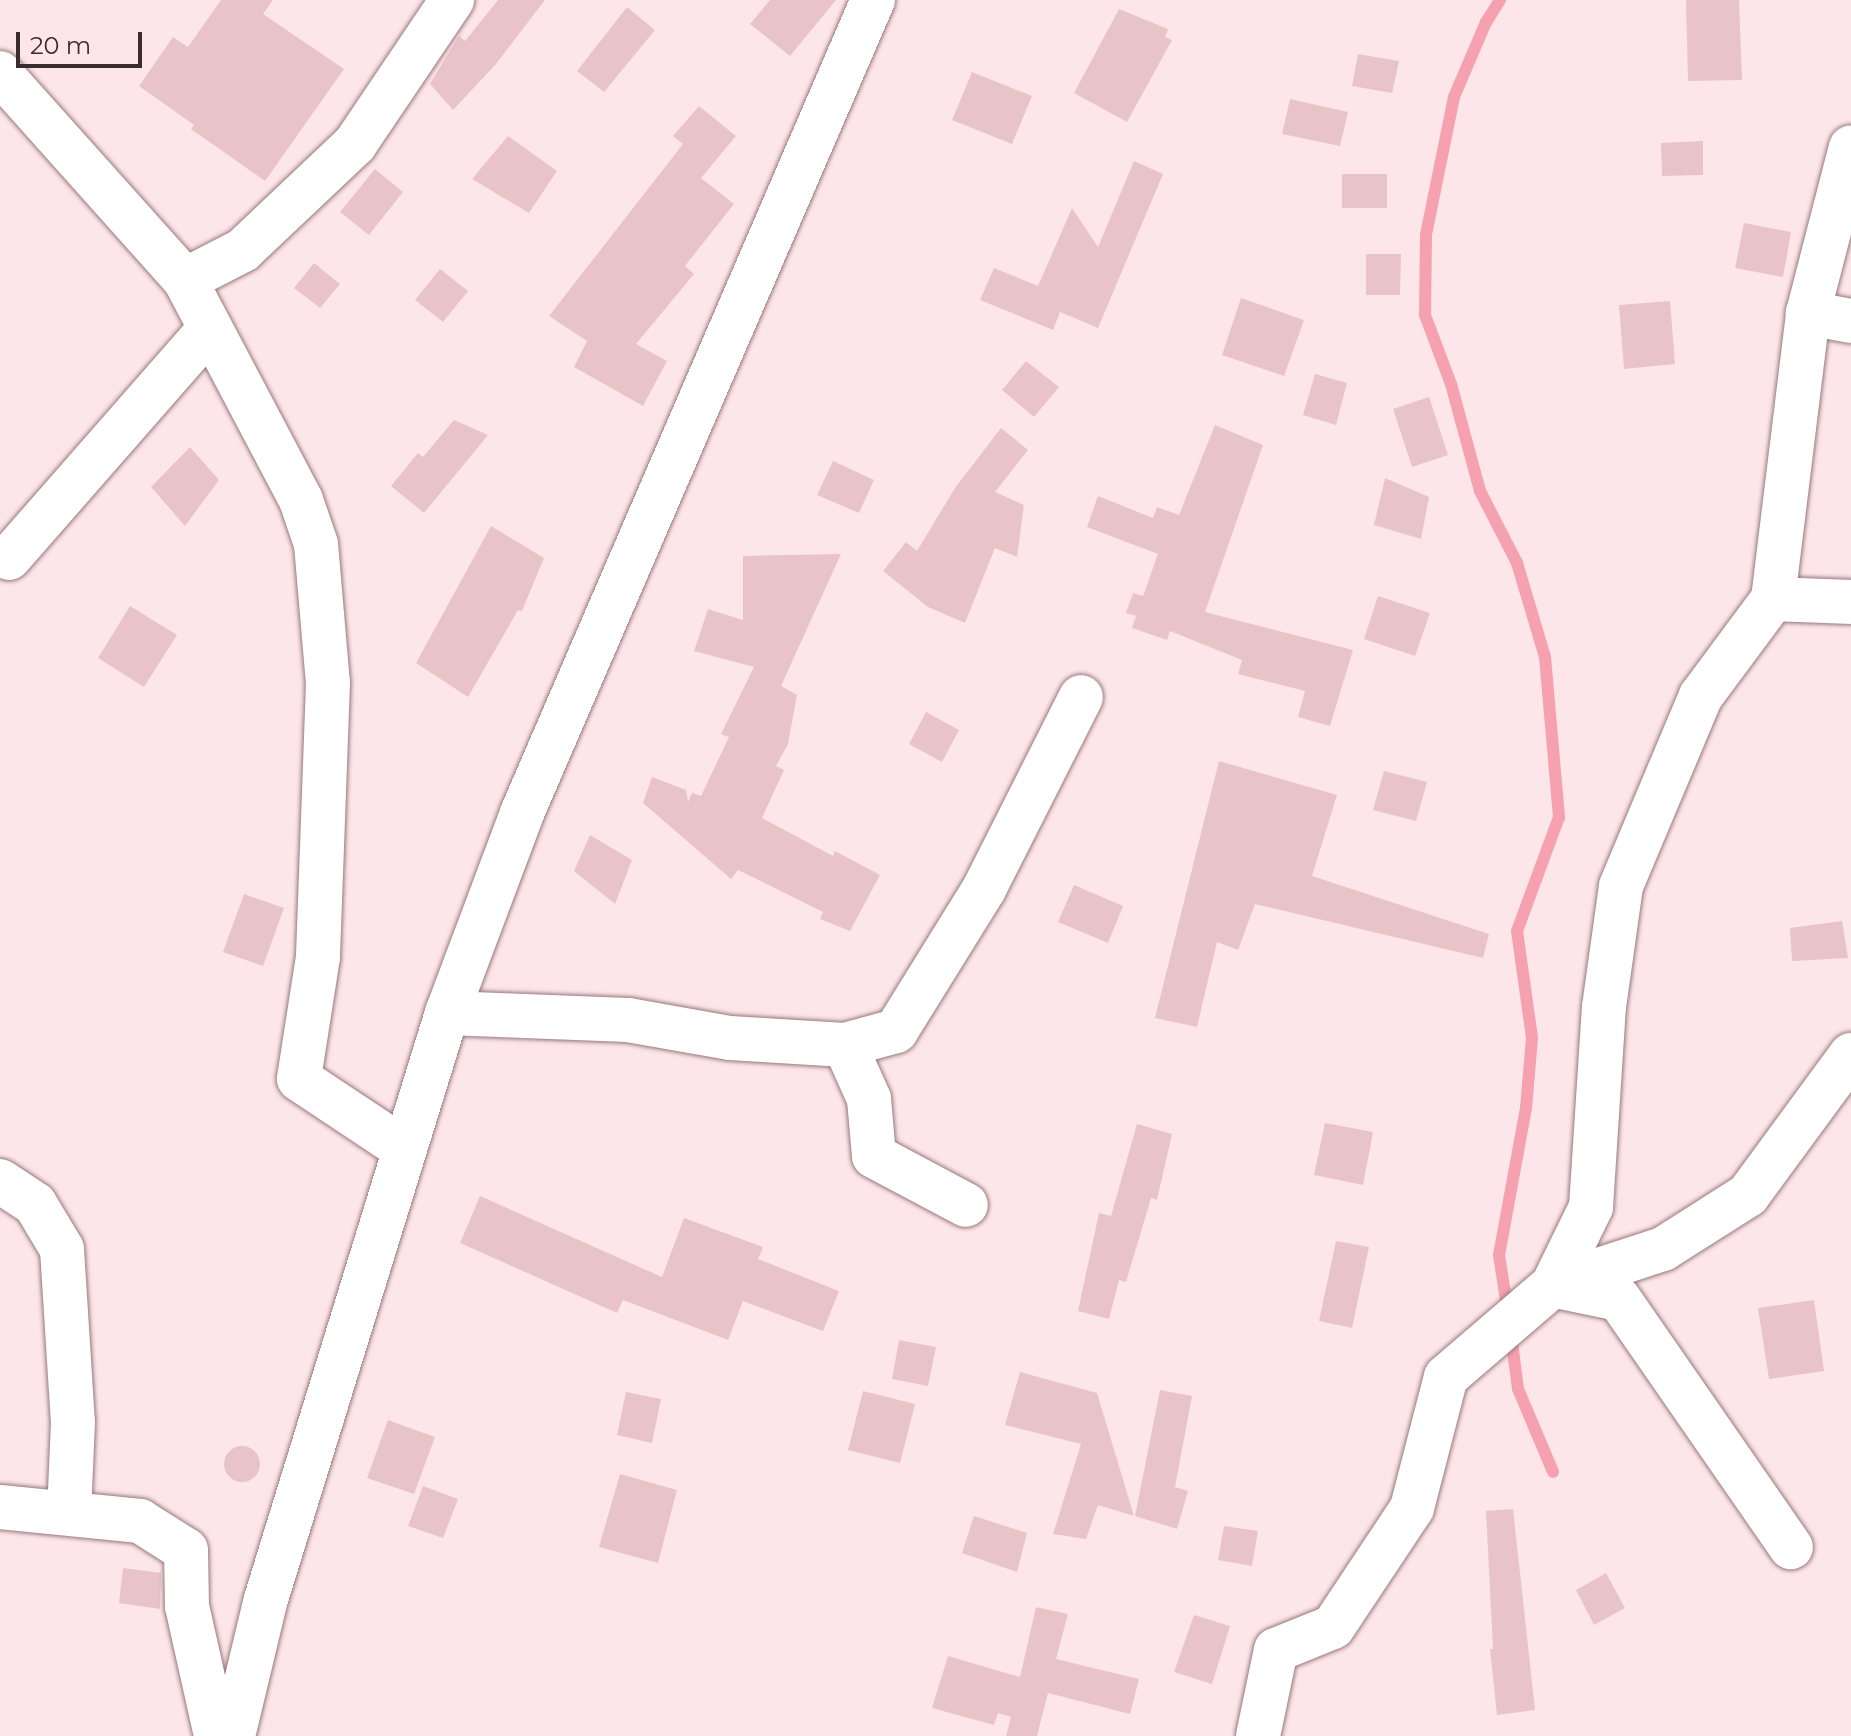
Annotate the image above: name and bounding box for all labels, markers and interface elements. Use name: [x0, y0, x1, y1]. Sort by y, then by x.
scale bar: [20, 16, 146, 66]
text: 20 m: [30, 31, 91, 60]

